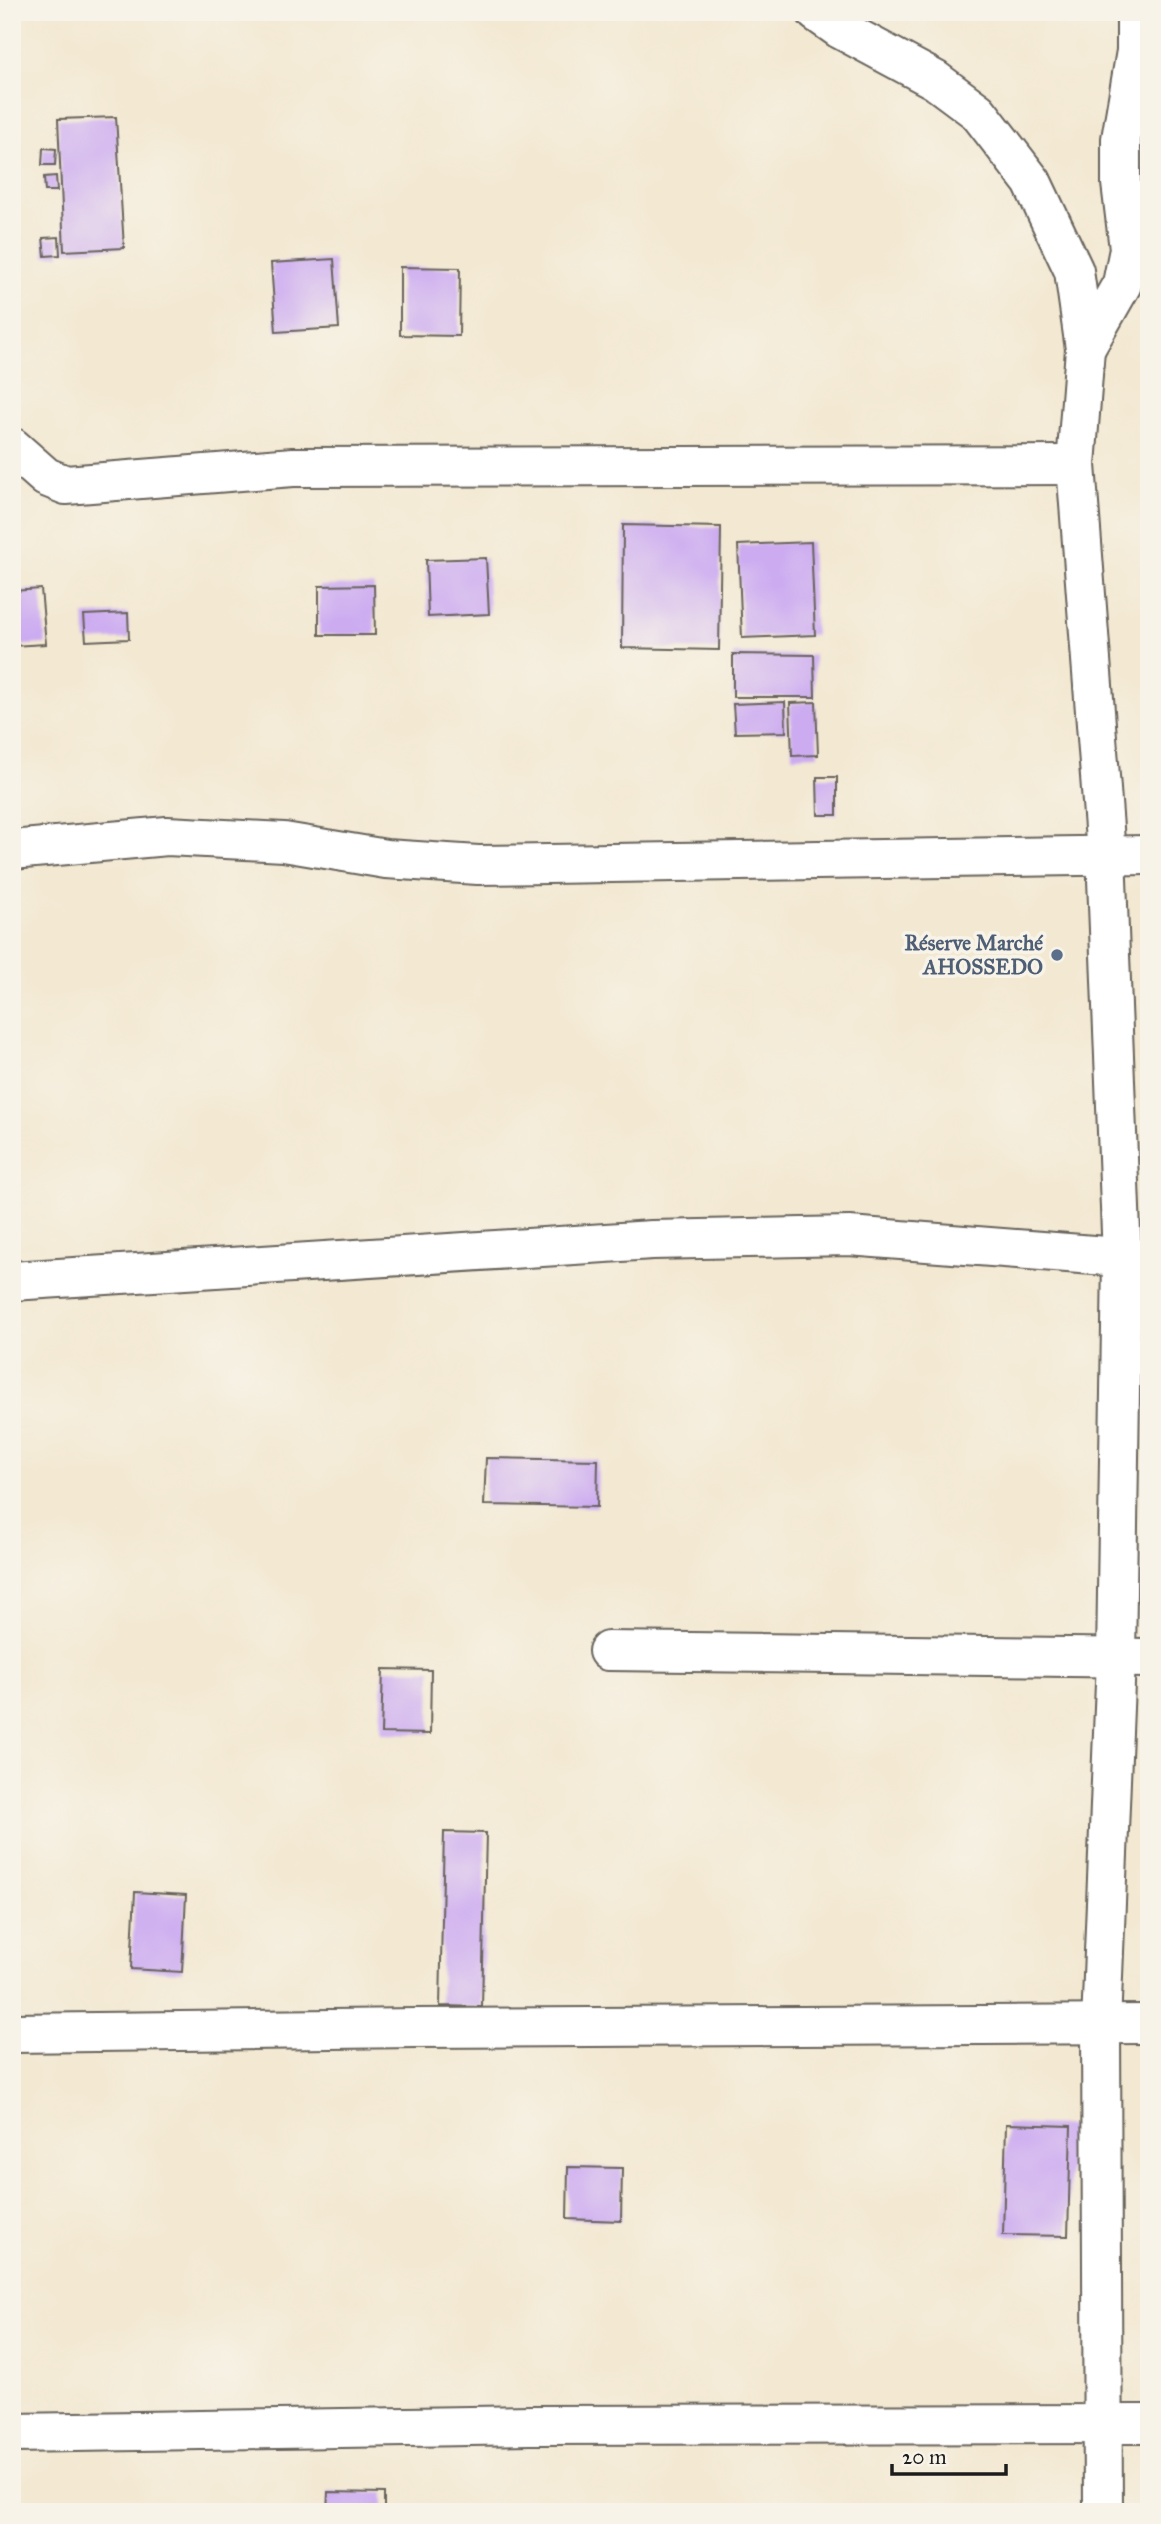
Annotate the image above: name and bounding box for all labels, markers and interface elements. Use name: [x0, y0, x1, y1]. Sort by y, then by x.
place label: Réserve Marché AHOSSEDO: [904, 930, 1043, 980]
marker: Réserve Marché AHOSSEDO: [1049, 947, 1065, 963]
scale bar: [892, 2433, 1005, 2477]
text: 20 m: [902, 2444, 947, 2470]

